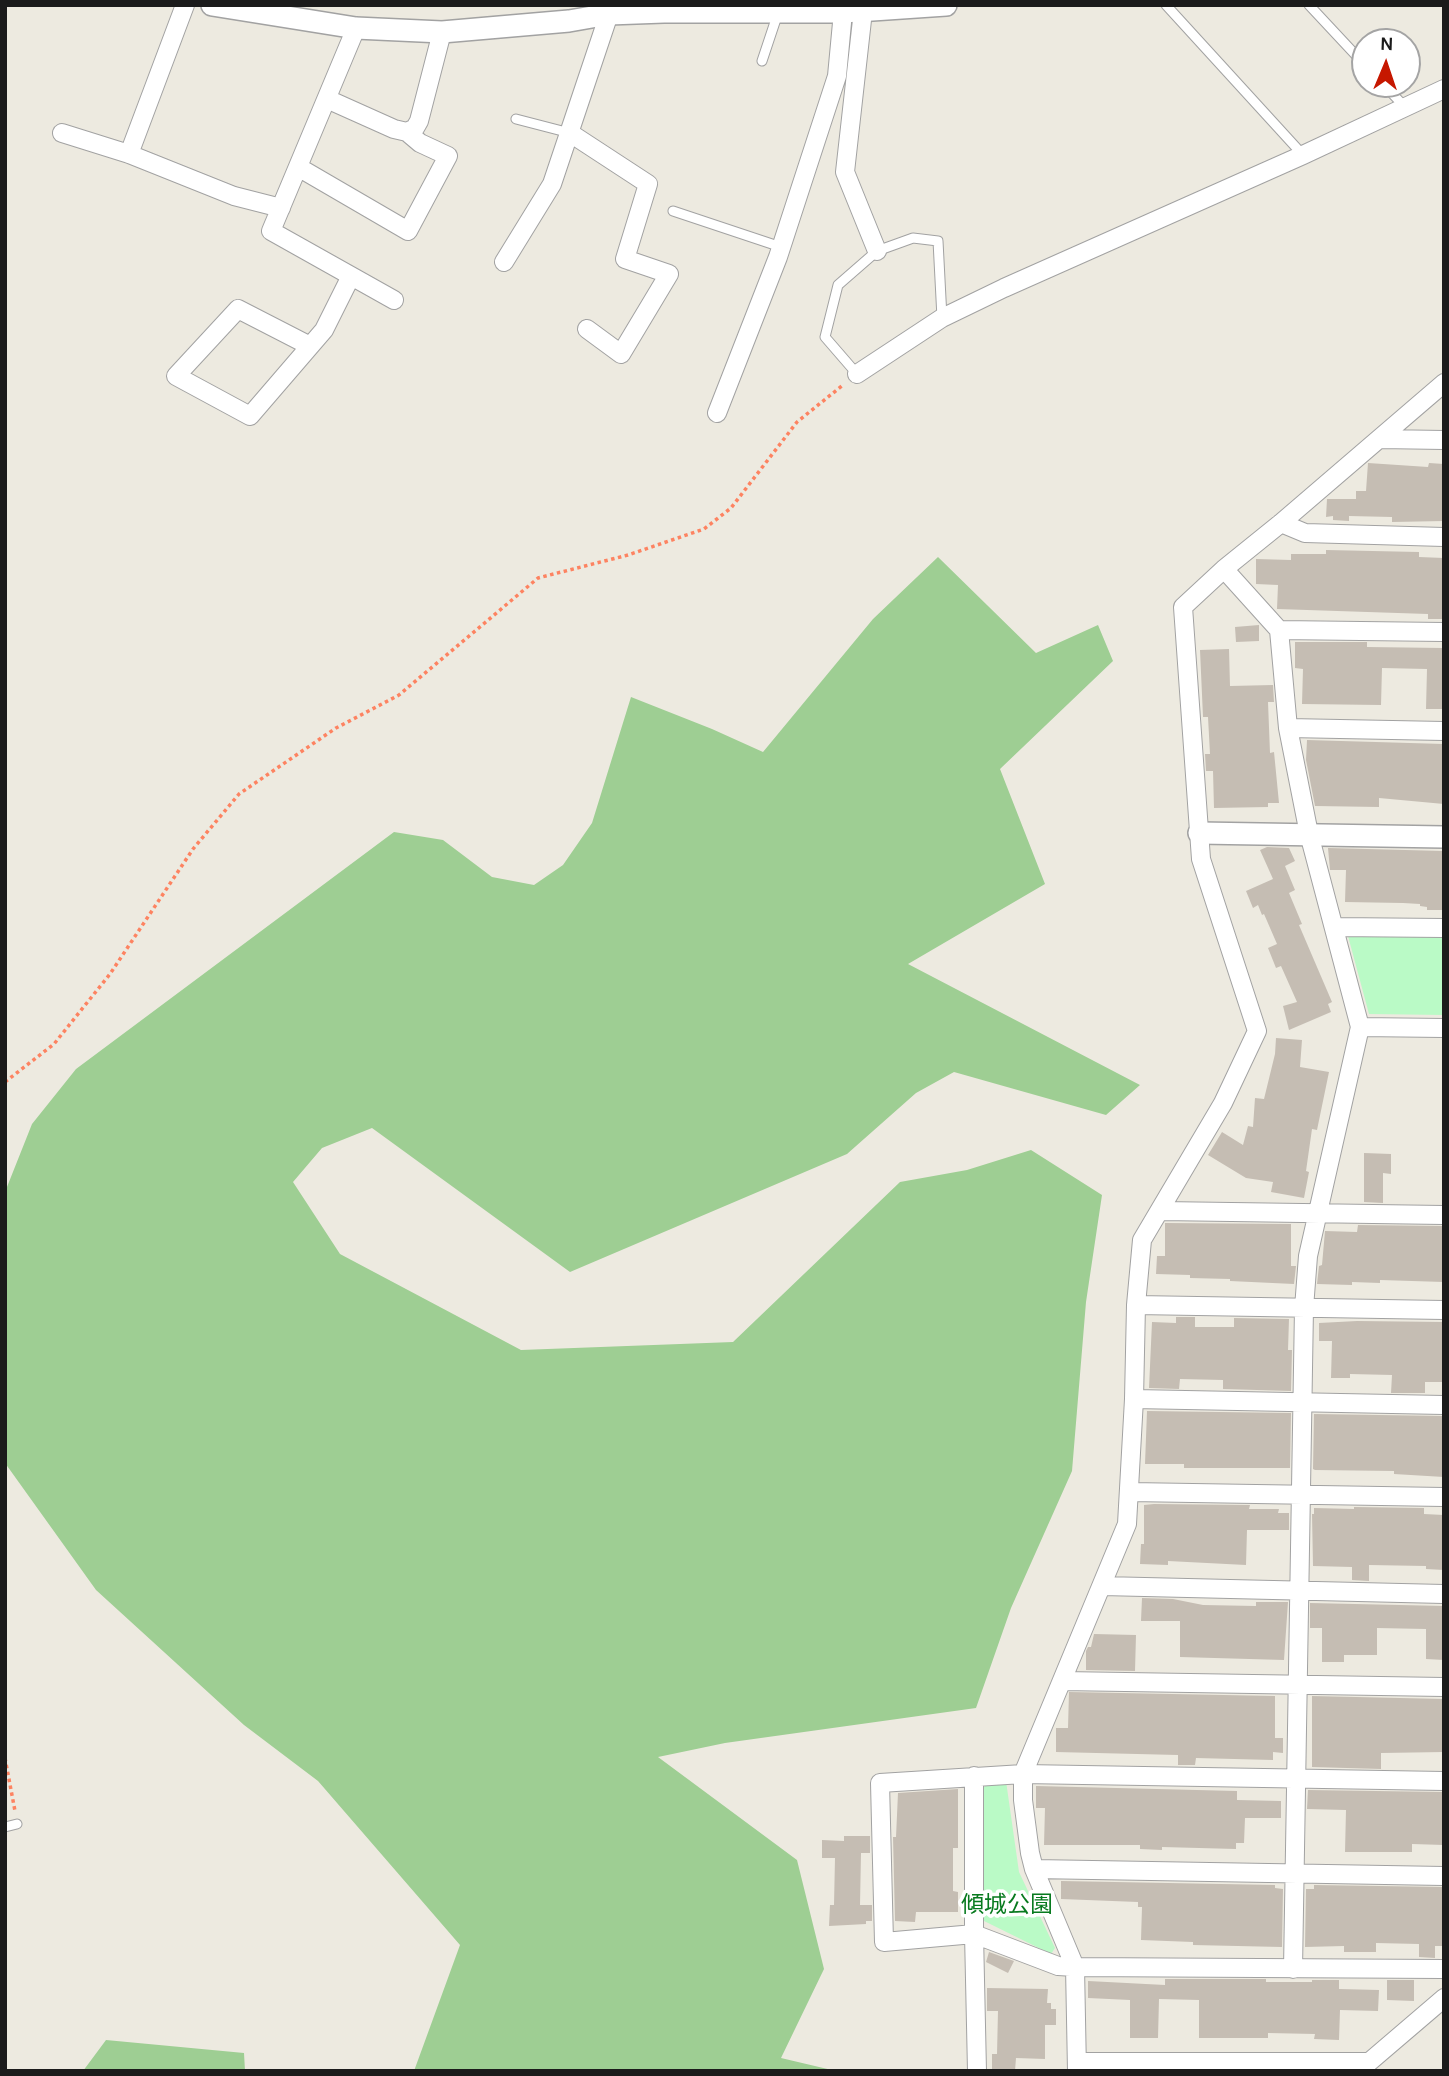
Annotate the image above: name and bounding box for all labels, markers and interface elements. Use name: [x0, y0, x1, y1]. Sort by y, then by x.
north arrow: [1351, 28, 1421, 98]
text: N: [1379, 33, 1394, 55]
park label: 傾城公園: [961, 1891, 1053, 1919]

